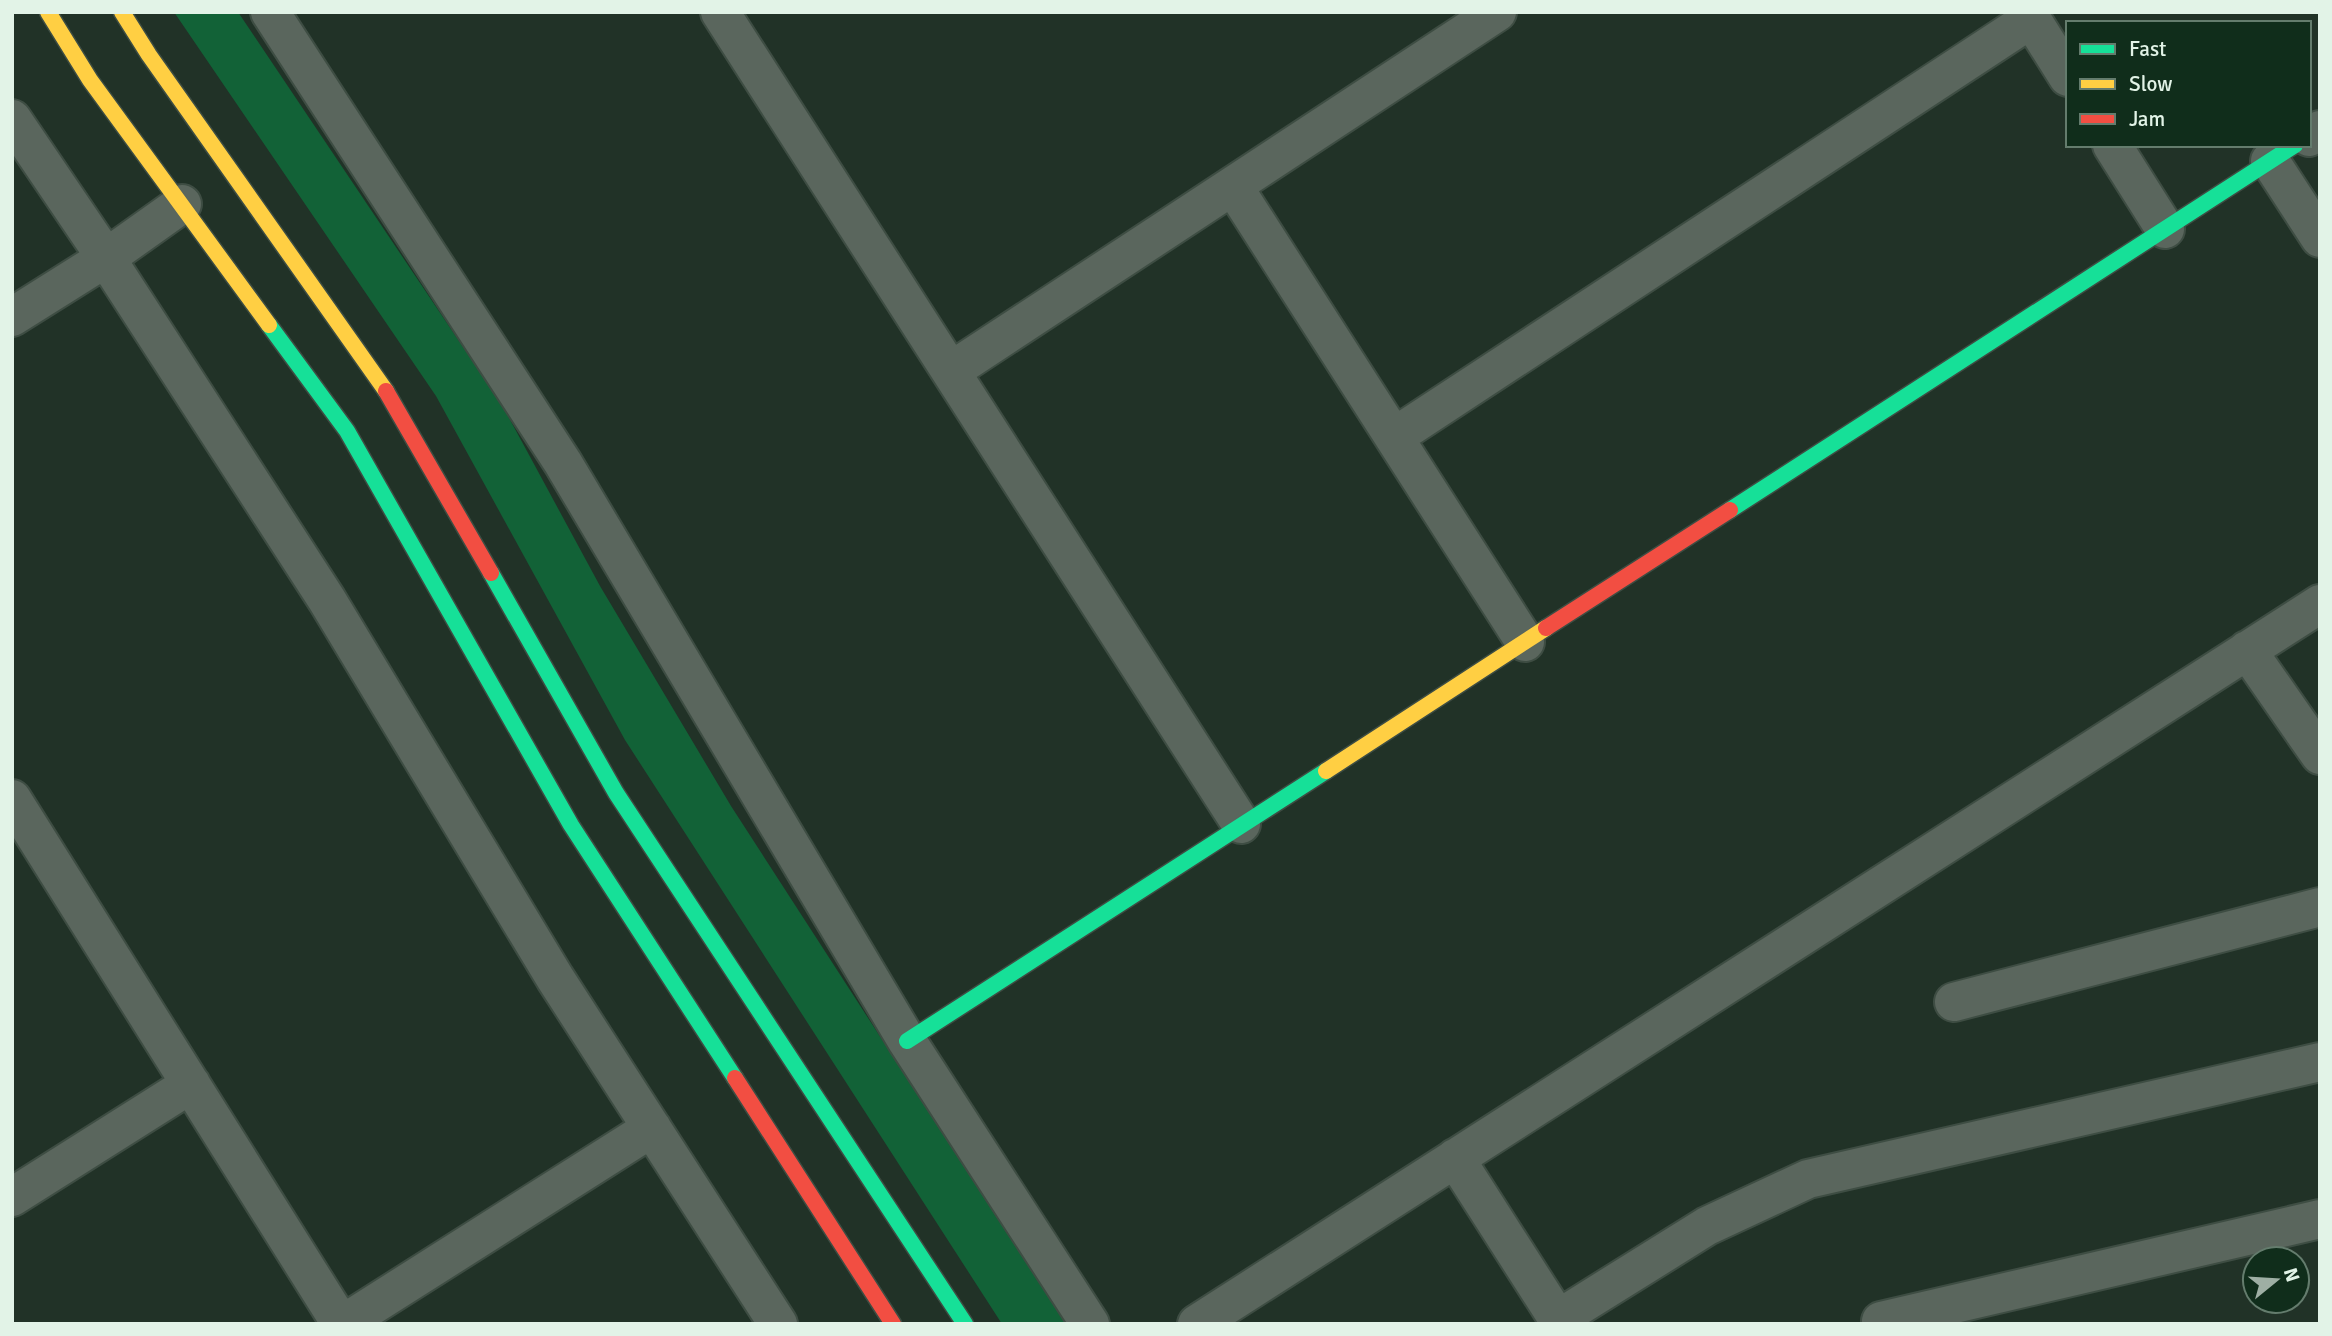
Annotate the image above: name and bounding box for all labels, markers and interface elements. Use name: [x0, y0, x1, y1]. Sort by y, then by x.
legend: [2066, 21, 2311, 147]
text: Fast: [2129, 36, 2166, 62]
text: Slow: [2129, 71, 2173, 97]
text: Jam: [2129, 106, 2165, 132]
north arrow: [2241, 1245, 2311, 1315]
text: N: [2278, 1265, 2305, 1285]

